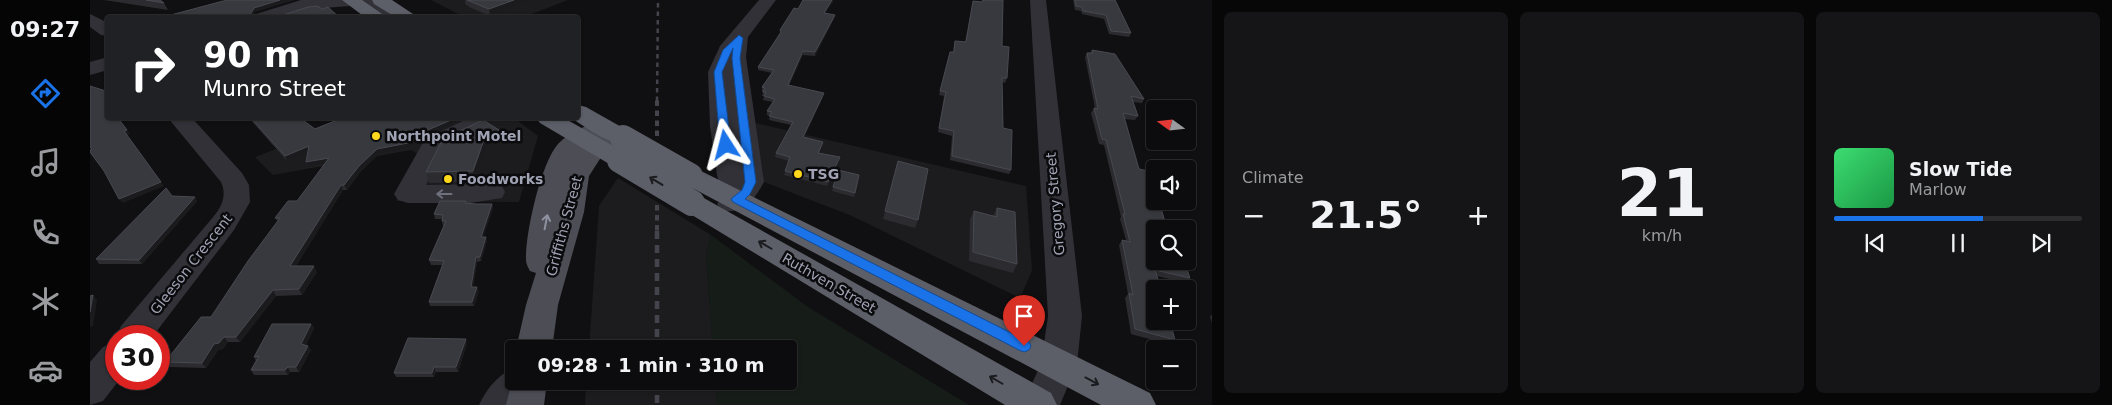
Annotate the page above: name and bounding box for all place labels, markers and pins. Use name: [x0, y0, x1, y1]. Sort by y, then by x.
place label: Northpoint Motel: [386, 128, 521, 144]
marker: Northpoint Motel: [370, 130, 382, 142]
place label: TSG: [808, 166, 839, 182]
marker: TSG: [792, 168, 804, 180]
place label: Foodworks: [458, 171, 543, 187]
marker: Foodworks: [442, 173, 454, 185]
pin: [1003, 295, 1045, 346]

